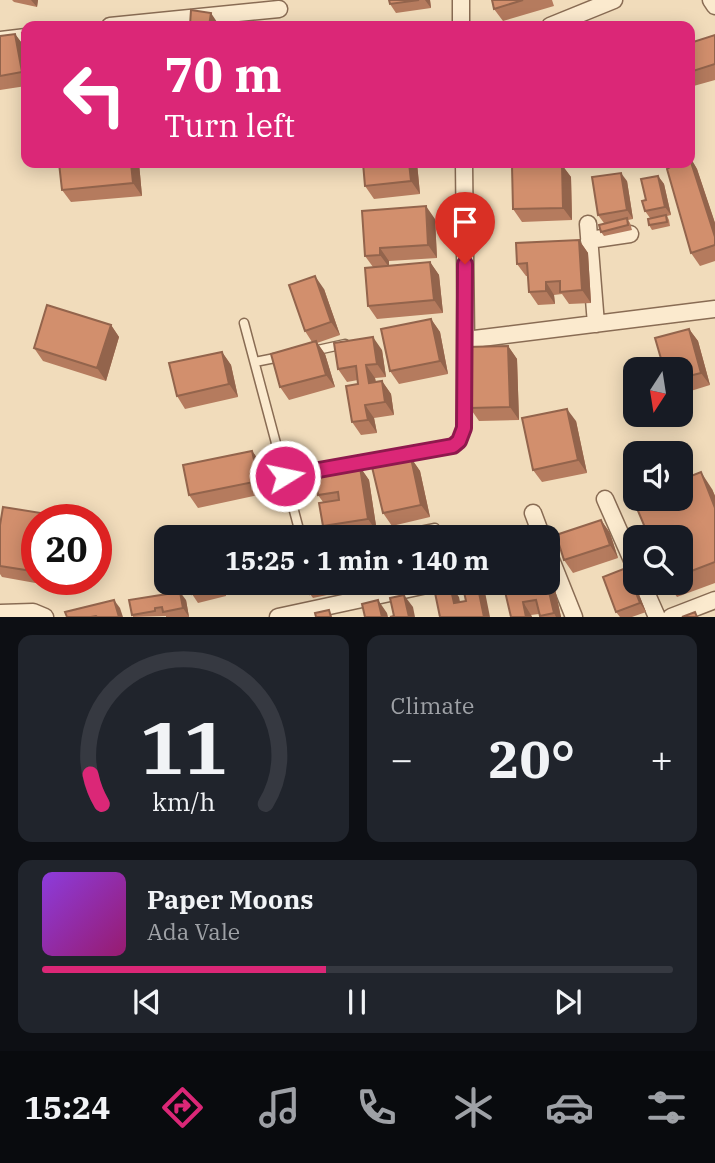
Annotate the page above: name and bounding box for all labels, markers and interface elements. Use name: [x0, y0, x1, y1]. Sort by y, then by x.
text: 70 m: [164, 42, 282, 105]
icon: left: [49, 49, 140, 140]
text: Turn left: [164, 104, 295, 146]
pin: [435, 192, 495, 264]
icon: arrive: [446, 203, 484, 241]
north arrow: [623, 357, 693, 427]
map controls: [623, 357, 693, 595]
position arrow: [248, 439, 322, 513]
button: sound: [623, 441, 693, 511]
speed limit sign: 20: [21, 504, 112, 595]
button: search: [623, 525, 693, 595]
text: 15:25 · 1 min · 140 m: [225, 543, 489, 577]
text: Climate: [391, 690, 474, 720]
text: 11: [140, 700, 227, 795]
text: 20°: [488, 725, 575, 792]
text: −: [391, 734, 413, 783]
text: +: [650, 734, 673, 783]
text: km/h: [152, 785, 215, 818]
text: Paper Moons: [147, 882, 314, 916]
text: Ada Vale: [147, 916, 240, 946]
icon: previous: [128, 983, 166, 1021]
icon: pause: [338, 983, 376, 1021]
icon: next: [549, 983, 587, 1021]
icon: directions: [158, 1083, 207, 1132]
icon: music: [255, 1083, 304, 1132]
icon: phone: [352, 1083, 401, 1132]
icon: climate: [449, 1083, 498, 1132]
icon: car: [545, 1083, 594, 1132]
icon: filters: [642, 1083, 691, 1132]
text: 15:24: [24, 1086, 110, 1128]

